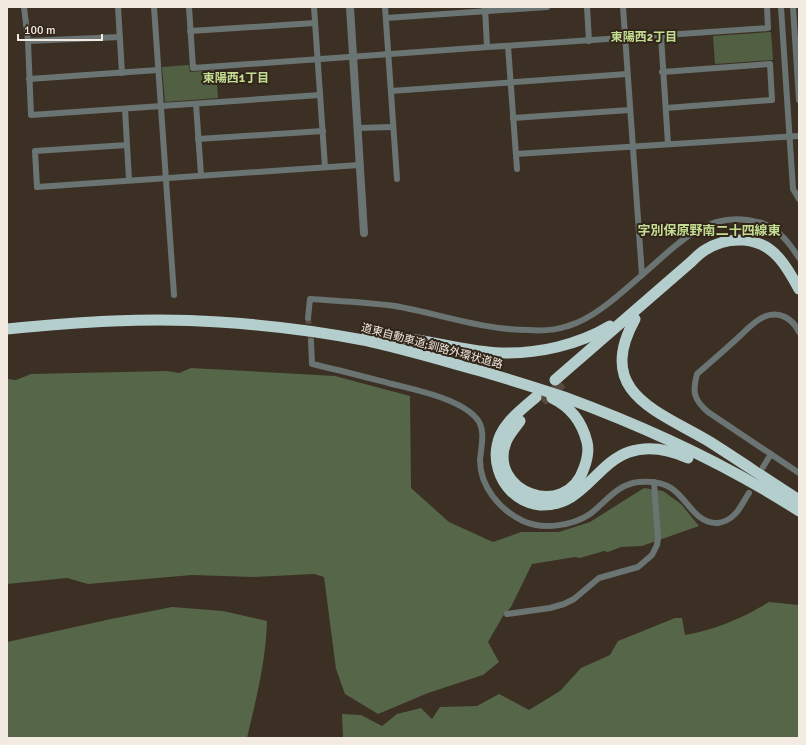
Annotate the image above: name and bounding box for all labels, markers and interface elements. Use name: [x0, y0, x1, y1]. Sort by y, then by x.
scale bar: [18, 16, 102, 42]
text: 100 m: [24, 23, 56, 38]
district label: 東陽西2丁目: [611, 30, 677, 45]
district label: 東陽西1丁目: [203, 71, 269, 86]
district label: 字別保原野南二十四線東: [637, 223, 781, 239]
street label: 道東自動車道;釧路外環状道路: [360, 321, 504, 371]

